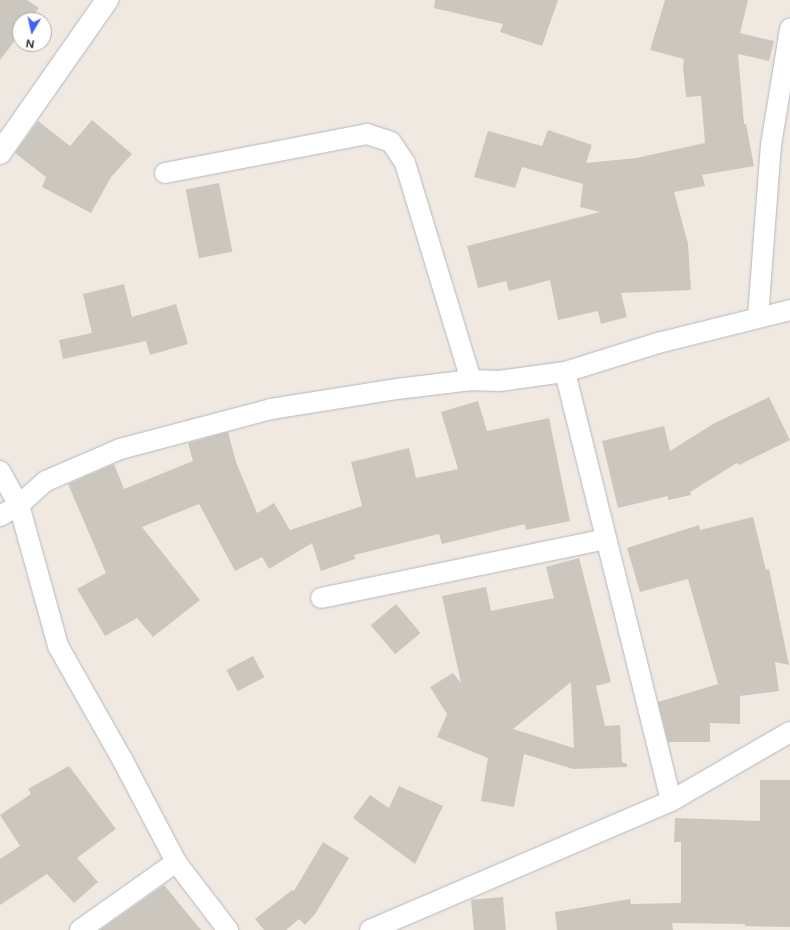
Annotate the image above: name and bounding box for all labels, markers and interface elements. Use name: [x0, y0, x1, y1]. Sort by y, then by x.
north arrow: [12, 12, 52, 52]
text: N: [25, 36, 35, 50]

